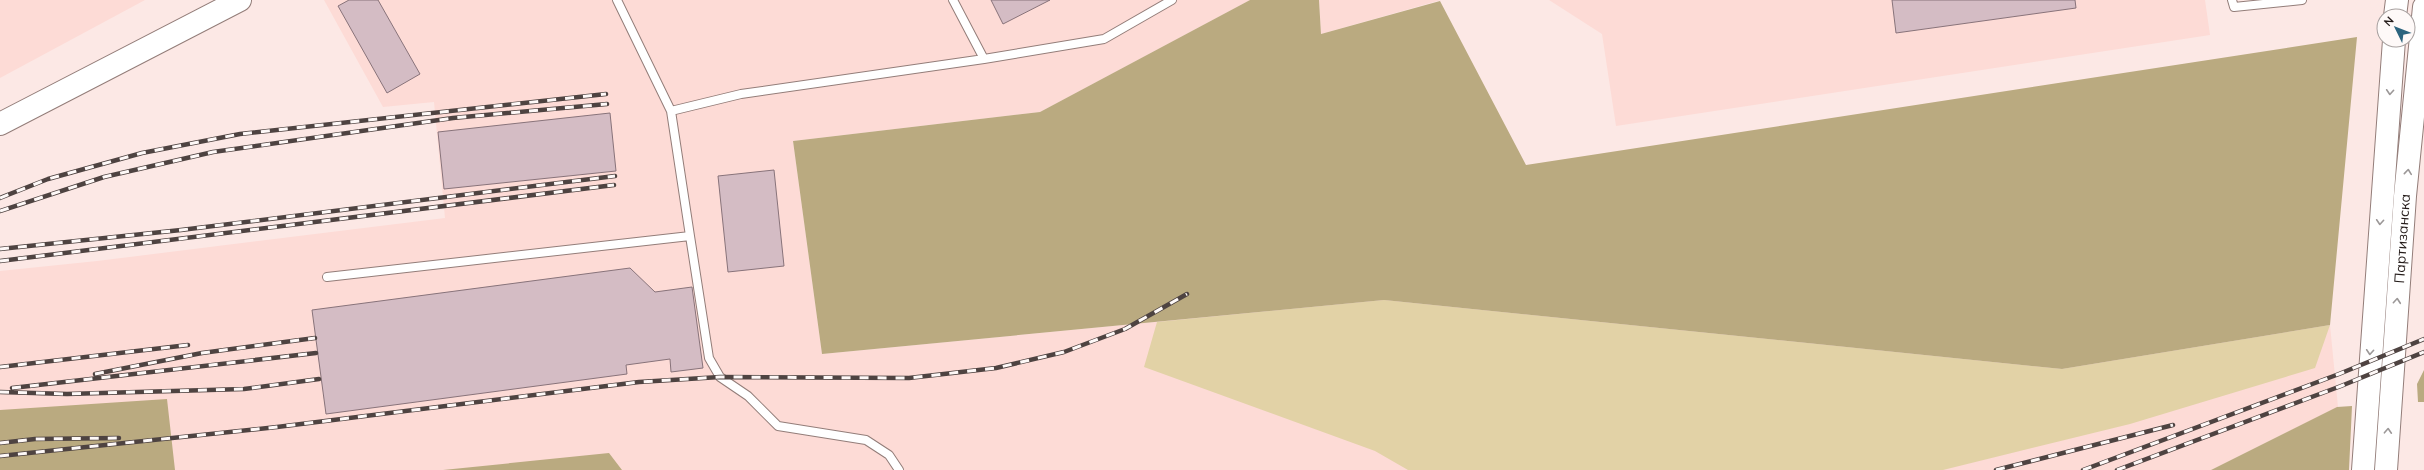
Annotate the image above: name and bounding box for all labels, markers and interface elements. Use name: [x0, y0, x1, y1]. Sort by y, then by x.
north arrow: [2376, 8, 2416, 48]
text: N: [2381, 13, 2397, 29]
one-way arrow: [2385, 89, 2394, 95]
one-way arrow: [2403, 169, 2412, 175]
street label: Партизанска: [2390, 193, 2414, 284]
one-way arrow: [2375, 219, 2384, 225]
one-way arrow: [2392, 298, 2401, 304]
one-way arrow: [2366, 349, 2375, 355]
one-way arrow: [2383, 428, 2392, 434]

